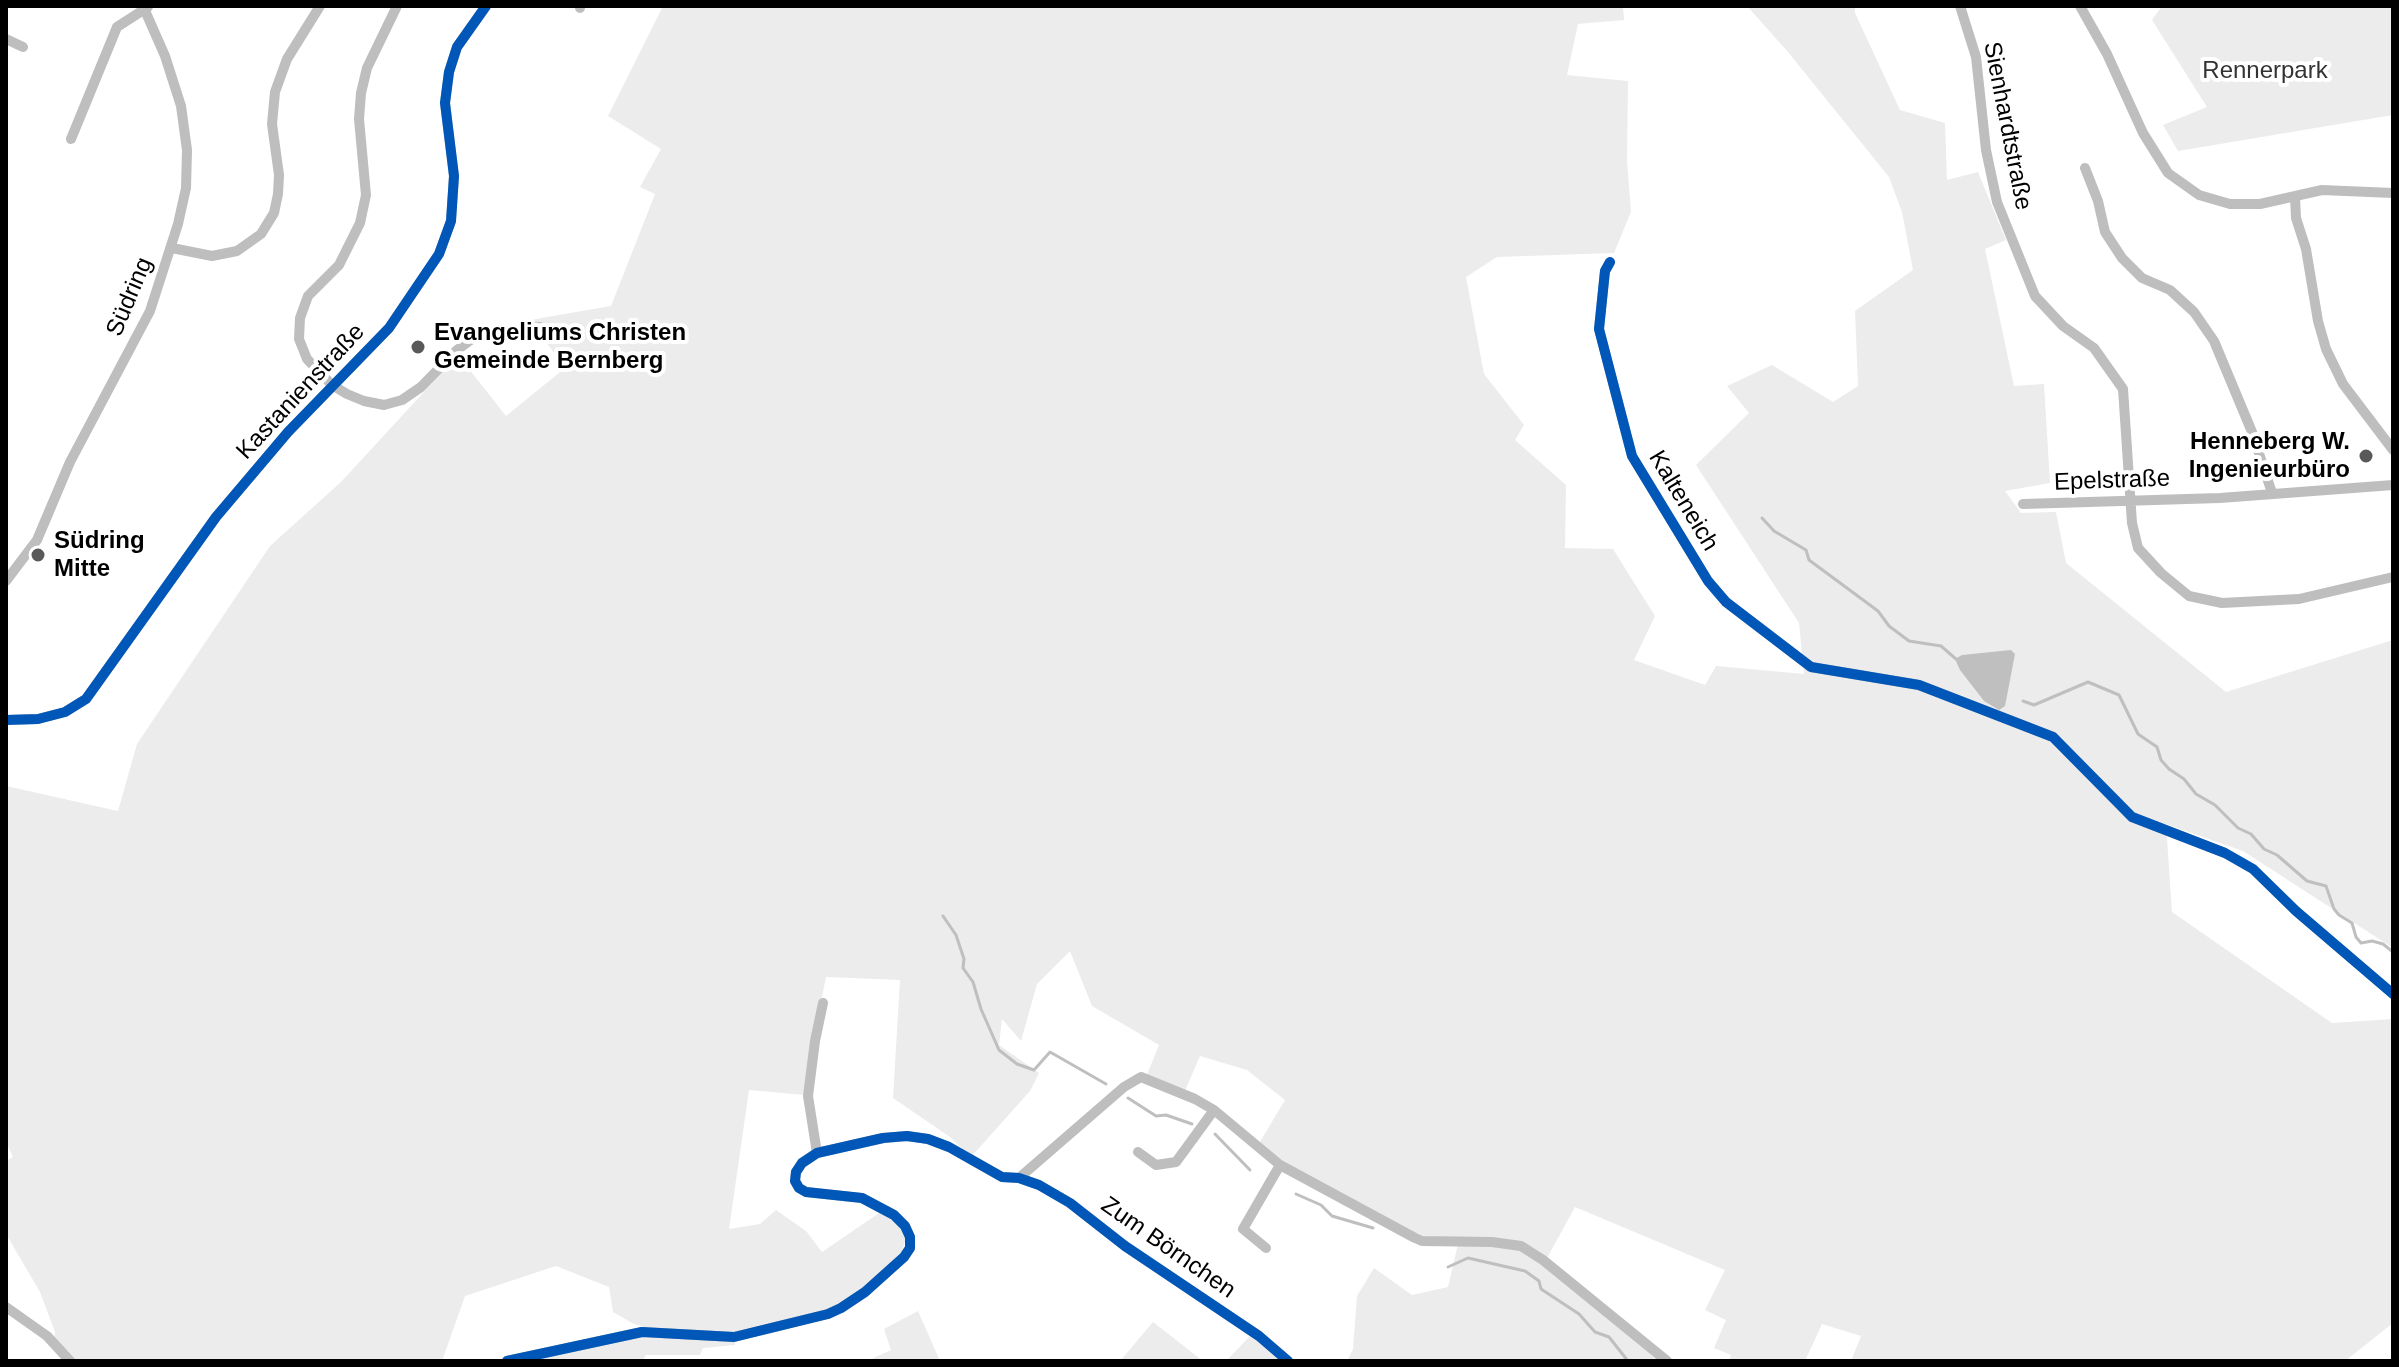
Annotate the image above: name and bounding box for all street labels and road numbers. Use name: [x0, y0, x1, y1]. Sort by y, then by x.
street label: Sienhardtstraße: [1977, 39, 2037, 213]
street label: Südring: [101, 253, 159, 341]
street label: Kastanienstraße: [231, 318, 371, 466]
street label: Kalteneich: [1642, 446, 1724, 556]
street label: Epelstraße: [2054, 465, 2170, 497]
street label: Zum Börnchen: [1095, 1191, 1241, 1305]

